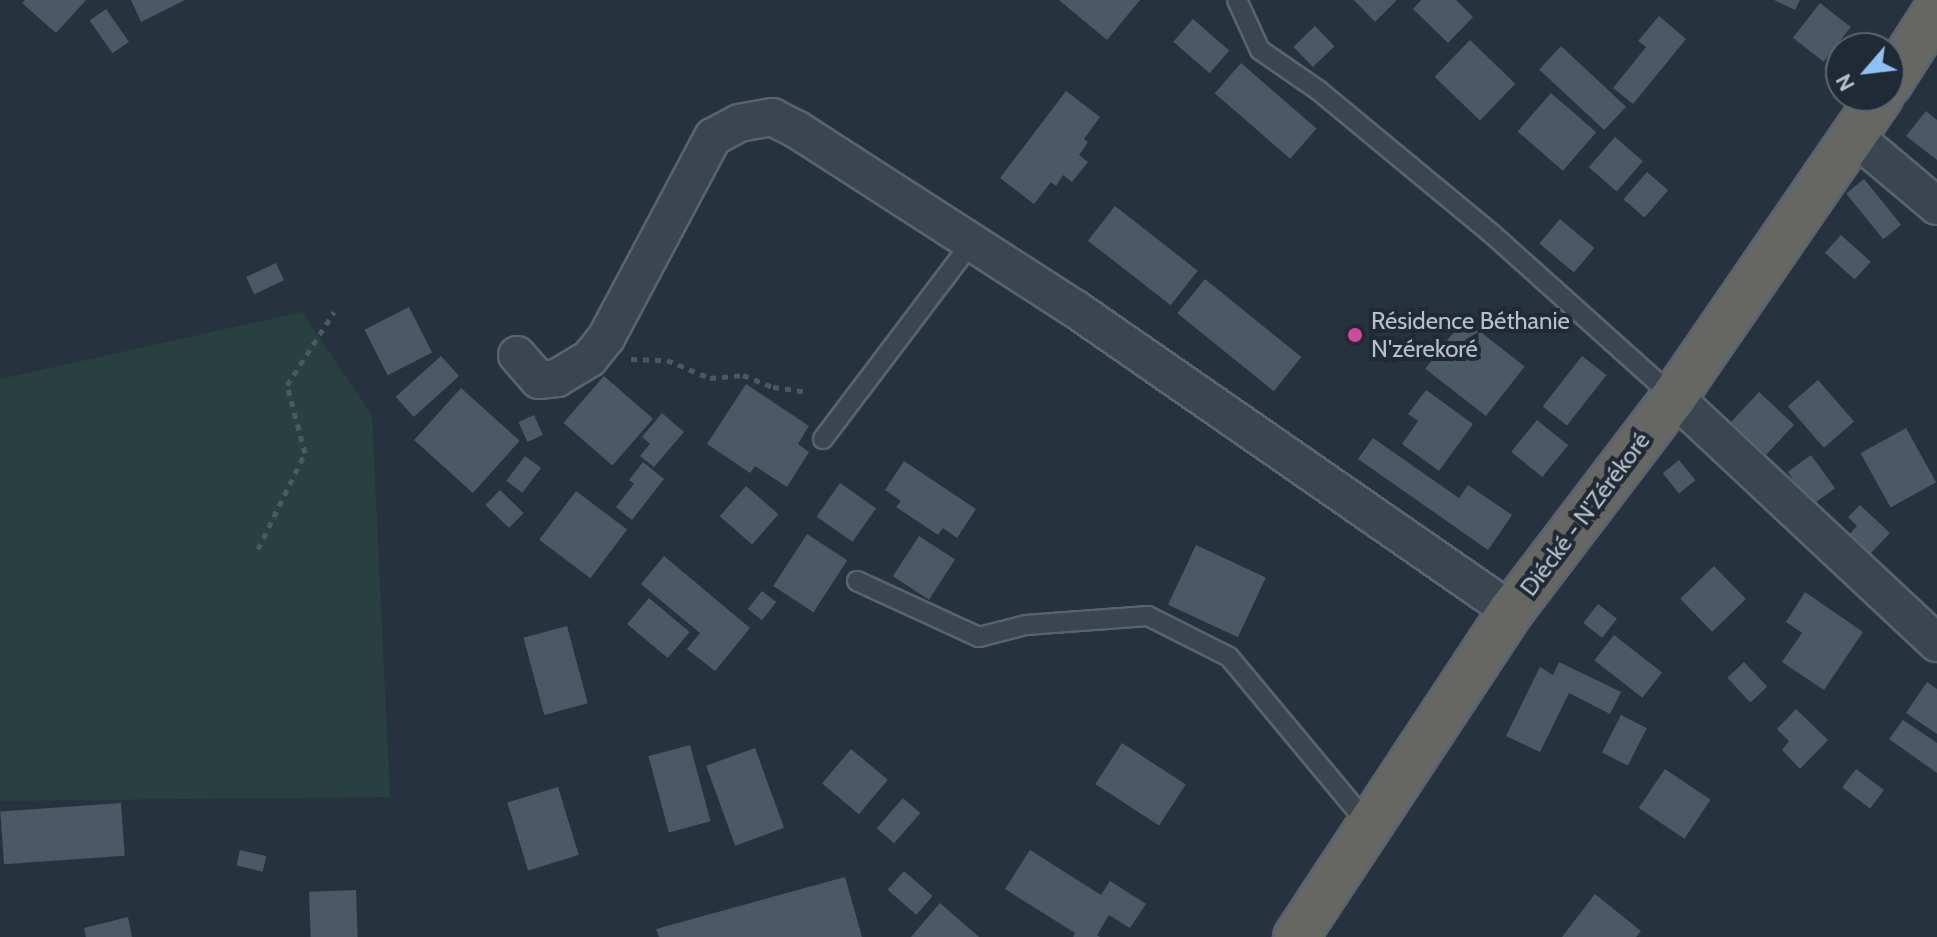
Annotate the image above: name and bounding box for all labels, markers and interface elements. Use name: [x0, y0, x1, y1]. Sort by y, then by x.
north arrow: [1825, 32, 1905, 112]
text: N: [1830, 69, 1861, 96]
place label: Résidence Béthanie N'zérekoré: [1371, 307, 1570, 363]
marker: Résidence Béthanie N'zérekoré: [1346, 326, 1364, 344]
street label: Diécké - N'Zérékoré: [1514, 427, 1656, 601]

